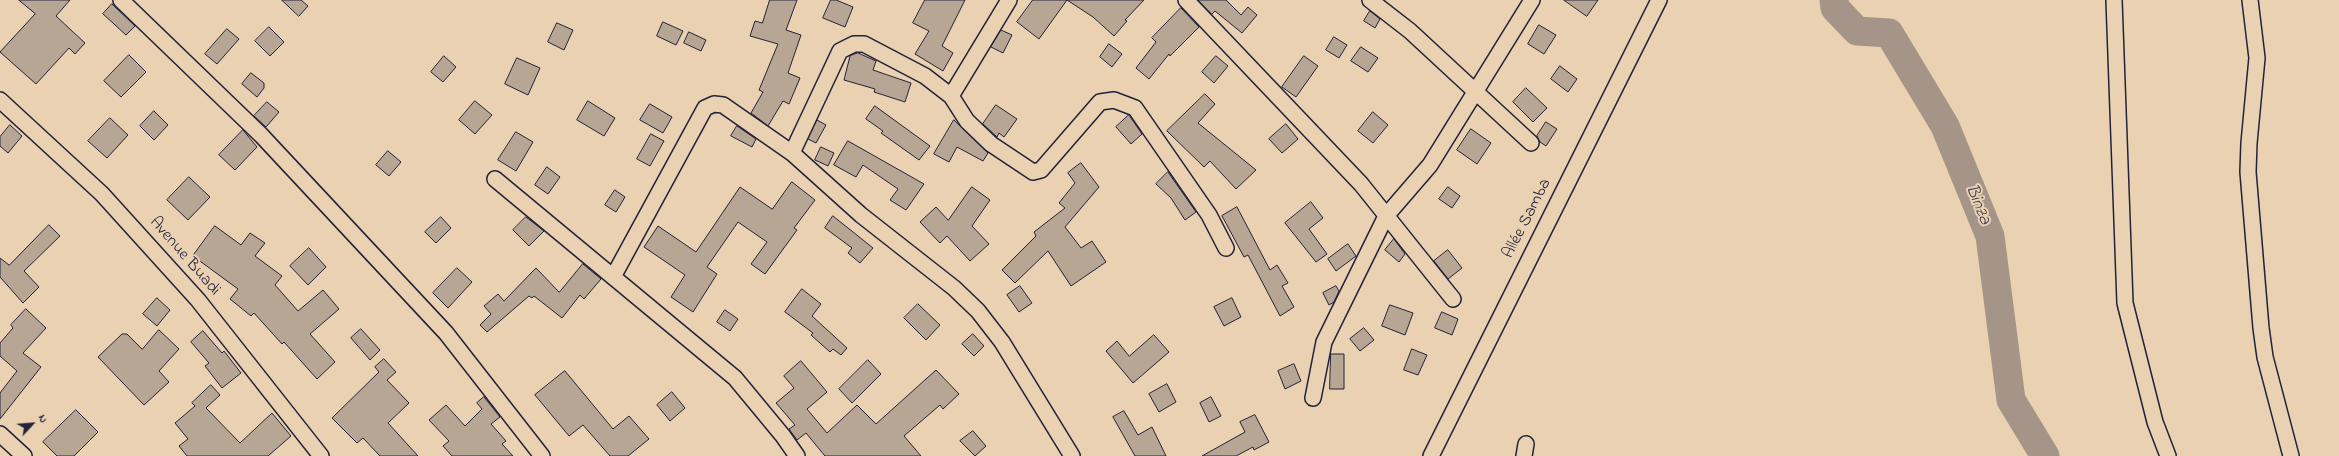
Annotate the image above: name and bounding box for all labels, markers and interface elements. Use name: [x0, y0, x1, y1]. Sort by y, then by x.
street label: Allée Samba: [1499, 176, 1557, 262]
water label: Binza: [1959, 182, 1995, 228]
street label: Avenue Buadi: [144, 213, 224, 301]
north arrow: [12, 404, 52, 444]
text: N: [34, 412, 52, 426]

